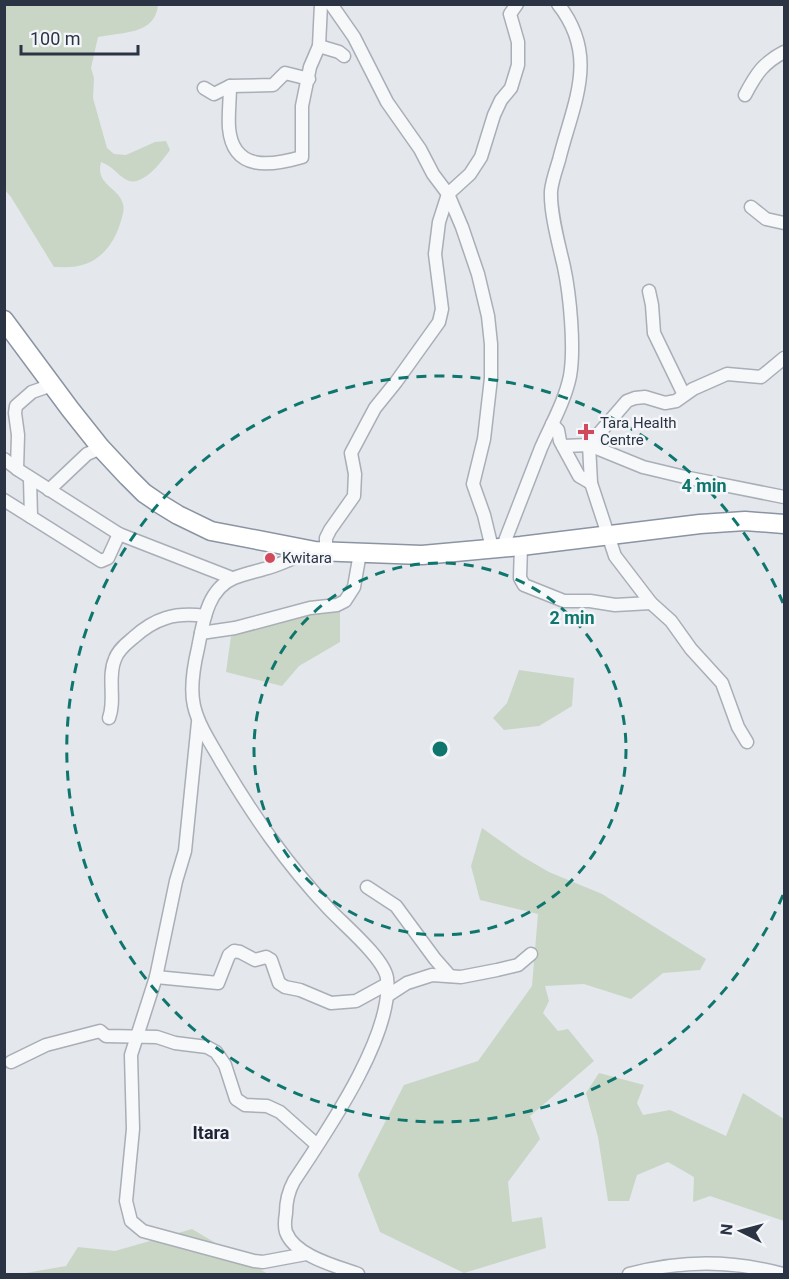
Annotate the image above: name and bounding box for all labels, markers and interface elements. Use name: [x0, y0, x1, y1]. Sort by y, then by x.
scale bar: [21, 18, 138, 56]
text: 100 m: [30, 28, 81, 49]
place label: Tara Health Centre: [600, 414, 677, 449]
marker: Tara Health Centre: [577, 423, 595, 441]
text: 4 min: [681, 475, 727, 496]
place label: Kwitara: [282, 549, 332, 567]
marker: Kwitara: [263, 551, 277, 565]
text: 2 min: [549, 607, 595, 628]
centre of rings: [430, 739, 450, 759]
district label: Itara: [193, 1122, 230, 1143]
north arrow: [711, 1201, 771, 1261]
text: N: [717, 1223, 737, 1236]

